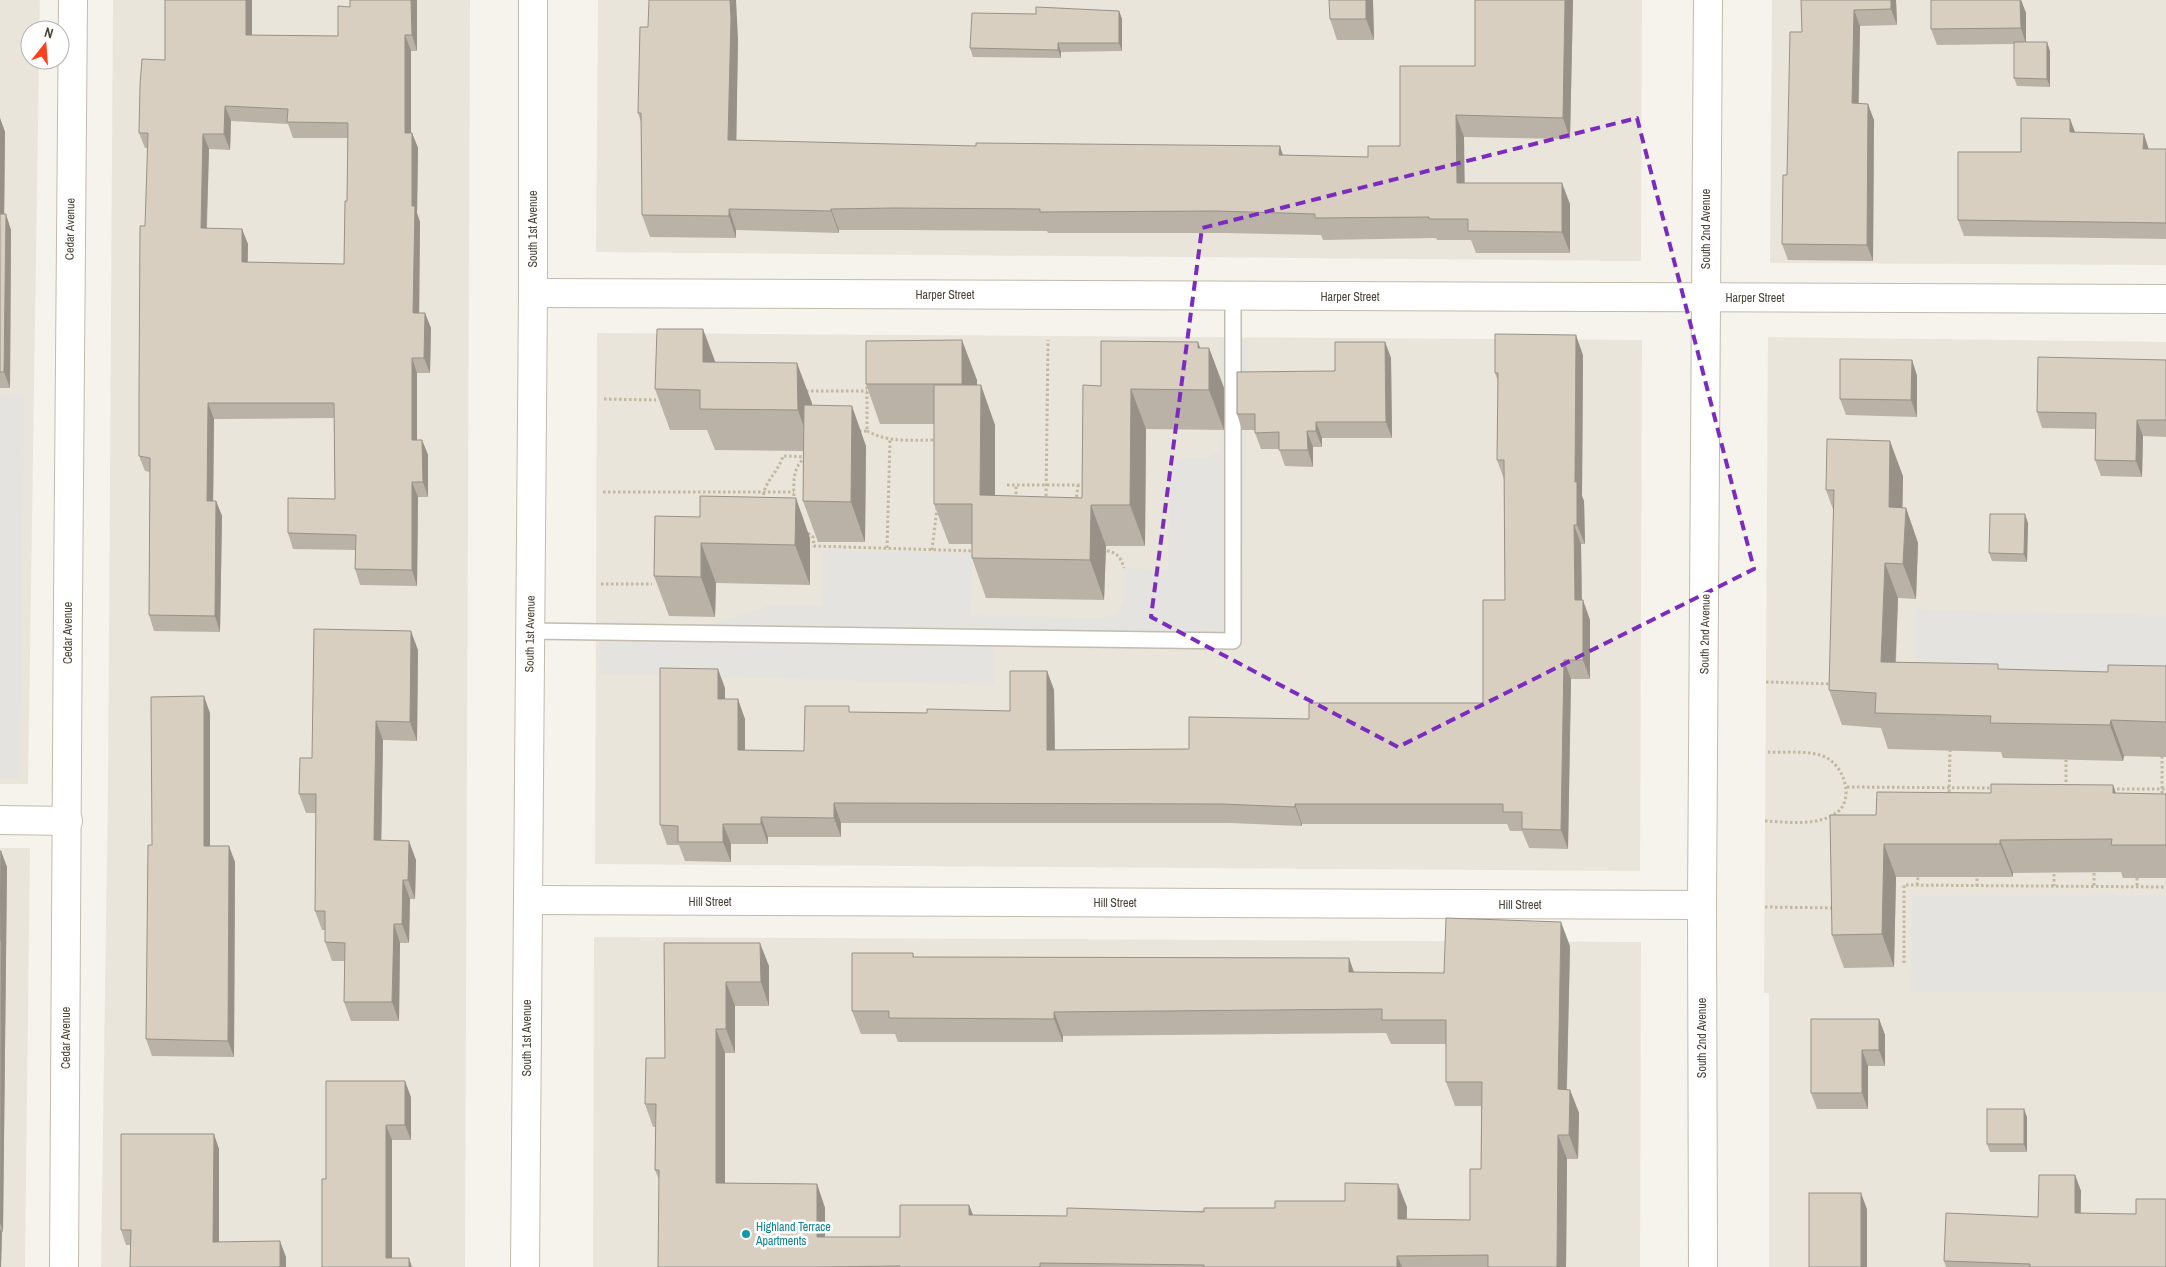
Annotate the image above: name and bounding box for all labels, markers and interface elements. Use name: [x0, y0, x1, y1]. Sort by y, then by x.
north arrow: [20, 20, 70, 70]
text: N: [42, 23, 55, 42]
street label: South 2nd Avenue: [1698, 189, 1714, 269]
street label: South 1st Avenue: [525, 191, 541, 267]
street label: Cedar Avenue: [61, 198, 79, 260]
street label: Harper Street: [915, 287, 975, 303]
street label: Harper Street: [1320, 289, 1380, 305]
street label: Harper Street: [1725, 290, 1785, 306]
street label: South 2nd Avenue: [1696, 594, 1714, 674]
street label: South 1st Avenue: [521, 595, 539, 673]
street label: Cedar Avenue: [60, 602, 76, 664]
street label: Hill Street: [688, 894, 732, 910]
street label: Hill Street: [1093, 895, 1137, 911]
street label: Hill Street: [1498, 897, 1542, 913]
street label: South 2nd Avenue: [1694, 998, 1710, 1078]
street label: South 1st Avenue: [519, 1000, 535, 1076]
street label: Cedar Avenue: [58, 1007, 74, 1069]
place label: Highland Terrace Apartments: [755, 1219, 831, 1249]
marker: Highland Terrace Apartments: [740, 1228, 752, 1240]

